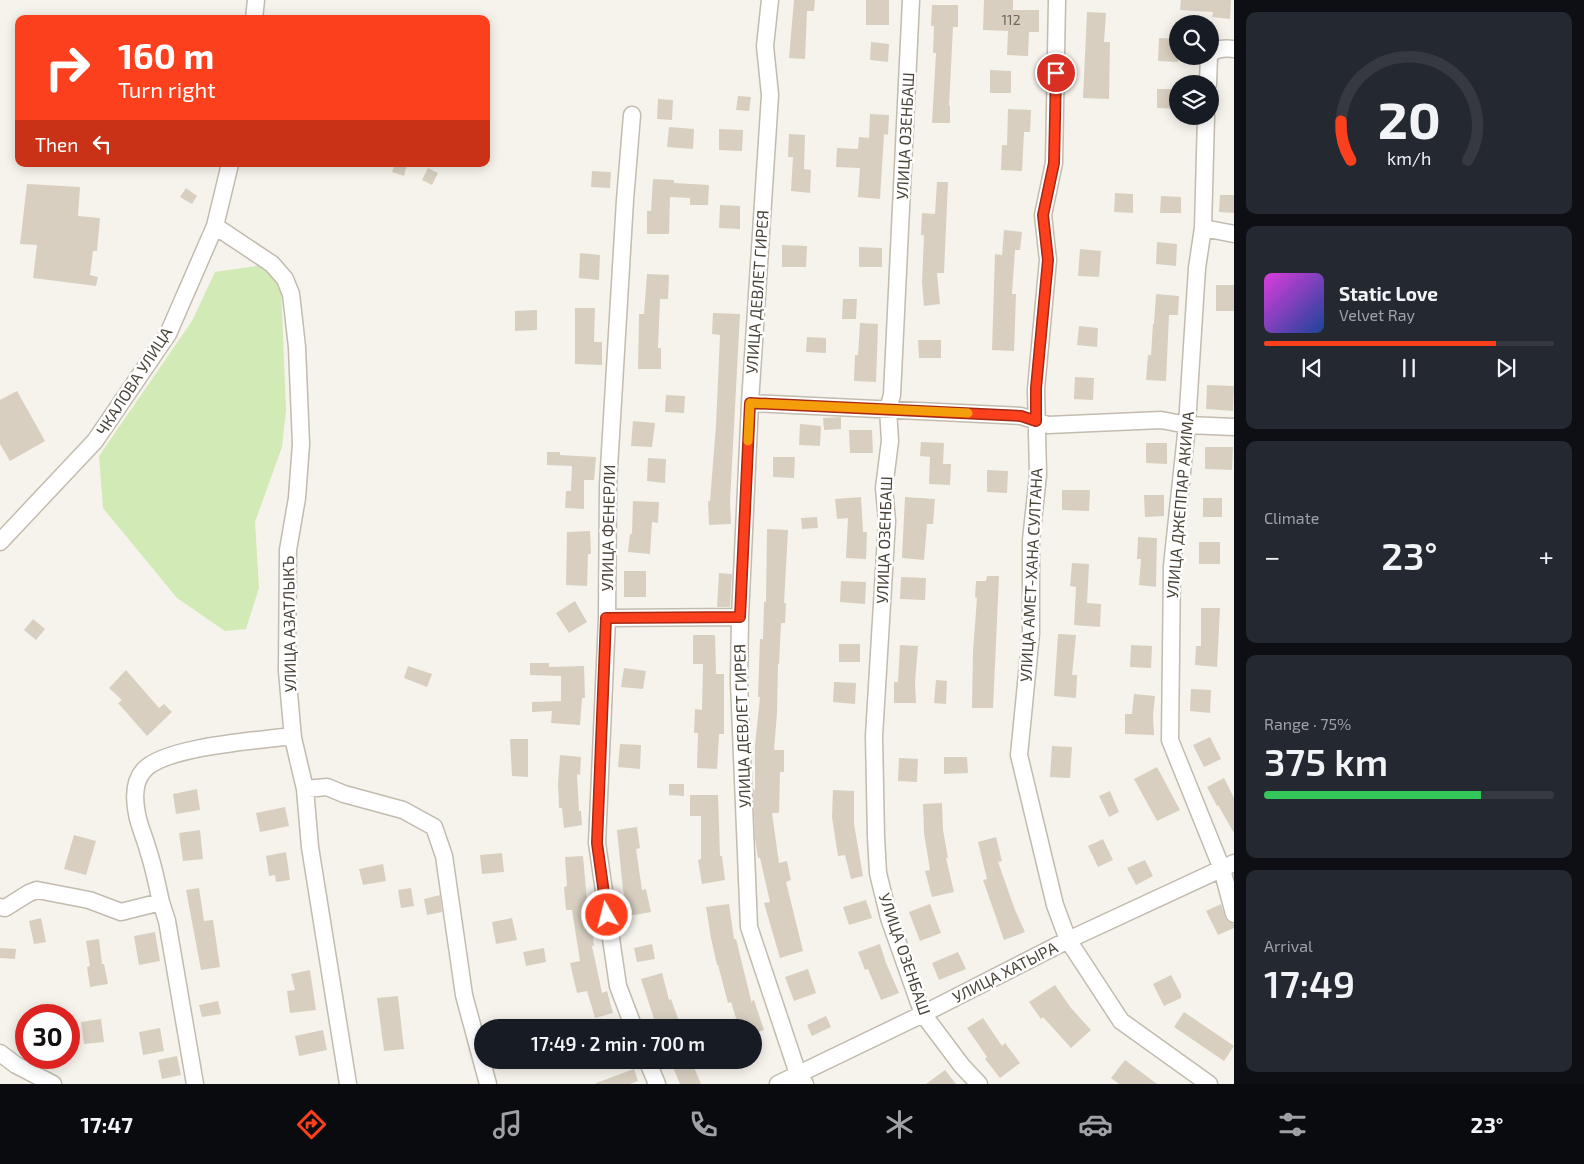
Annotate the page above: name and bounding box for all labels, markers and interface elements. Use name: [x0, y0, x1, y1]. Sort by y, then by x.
house number: 112: [1001, 11, 1021, 28]
map controls: [1169, 15, 1219, 125]
button: search: [1169, 15, 1219, 65]
text: 160 m: [118, 34, 214, 76]
icon: right: [35, 35, 100, 100]
pin: [1035, 52, 1077, 94]
icon: arrive: [1042, 59, 1070, 87]
street label: УЛИЦА ОЗЕНБАШ: [892, 72, 917, 200]
button: layers: [1169, 75, 1219, 125]
text: Turn right: [118, 76, 216, 102]
text: 20: [1377, 87, 1441, 149]
icon: left: [88, 130, 116, 158]
text: Then: [35, 133, 78, 156]
text: km/h: [1387, 147, 1431, 169]
street label: УЛИЦА ДЕВЛЕТ ГИРЕЯ: [741, 209, 772, 374]
text: Static Love: [1339, 282, 1438, 305]
text: Velvet Ray: [1339, 305, 1415, 324]
street label: ЧКАЛОВА УЛИЦА: [92, 323, 176, 438]
icon: previous: [1298, 354, 1326, 382]
icon: pause: [1395, 354, 1423, 382]
icon: next: [1492, 354, 1520, 382]
street label: УЛИЦА ДЖЕППАР АКИМА: [1162, 410, 1197, 599]
street label: УЛИЦА ФЕНЕРЛИ: [597, 464, 618, 592]
street label: УЛИЦА АМЕТ-ХАНА СУЛТАНА: [1015, 467, 1046, 682]
street label: УЛИЦА ОЗЕНБАШ: [872, 476, 895, 604]
text: Climate: [1264, 508, 1319, 527]
text: 23°: [1381, 532, 1438, 578]
text: −: [1264, 539, 1280, 573]
text: +: [1539, 539, 1554, 573]
street label: УЛИЦА АЗАТЛЫКЪ: [278, 555, 299, 693]
street label: УЛИЦА ДЕВЛЕТ ГИРЕЯ: [729, 644, 754, 808]
text: Range · 75%: [1264, 714, 1351, 733]
text: 375 km: [1264, 738, 1388, 784]
position arrow: [580, 888, 632, 940]
street label: УЛИЦА ОЗЕНБАШ: [876, 890, 935, 1017]
text: Arrival: [1264, 936, 1313, 955]
street label: УЛИЦА ХАТЫРА: [949, 937, 1061, 1006]
text: 17:49: [1264, 960, 1355, 1006]
speed limit sign: 30: [15, 1004, 80, 1069]
text: 17:49 · 2 min · 700 m: [531, 1032, 705, 1055]
icon: directions: [294, 1107, 329, 1142]
icon: music: [490, 1107, 525, 1142]
icon: phone: [686, 1107, 721, 1142]
icon: climate: [882, 1107, 917, 1142]
icon: car: [1078, 1107, 1113, 1142]
icon: filters: [1275, 1107, 1310, 1142]
text: 17:47: [81, 1111, 133, 1137]
text: 23°: [1471, 1111, 1503, 1137]

